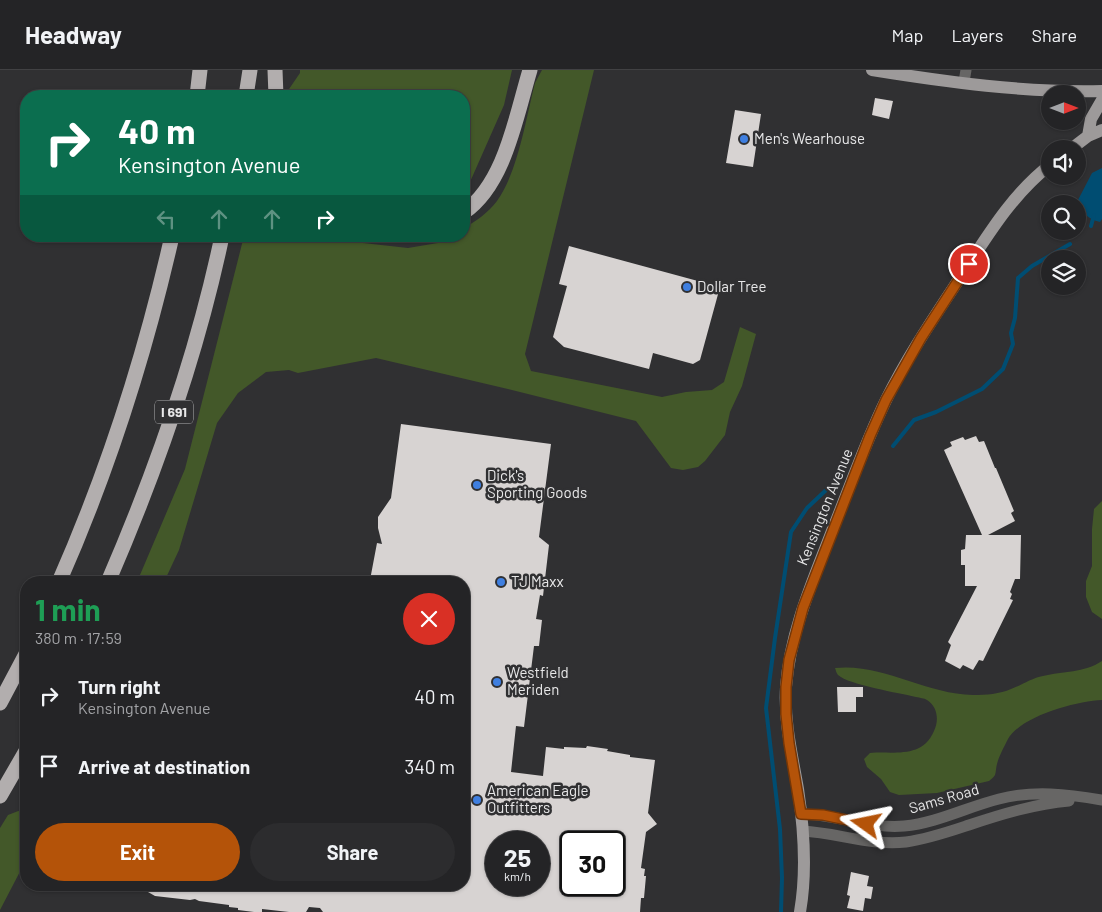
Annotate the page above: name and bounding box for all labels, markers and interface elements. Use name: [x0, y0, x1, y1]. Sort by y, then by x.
text: Headway: [25, 20, 122, 49]
text: Map: [891, 24, 923, 46]
text: Layers: [951, 24, 1004, 46]
text: Share: [1032, 24, 1077, 46]
north arrow: [1041, 85, 1086, 130]
map controls: [1041, 85, 1086, 295]
text: 40 m: [118, 109, 195, 151]
icon: right: [35, 110, 100, 175]
place label: Men's Wearhouse: [754, 129, 865, 147]
marker: Men's Wearhouse: [738, 133, 750, 145]
button: sound: [1041, 140, 1086, 185]
text: Kensington Avenue: [118, 151, 300, 177]
button: search: [1041, 195, 1086, 240]
icon: left: [152, 205, 180, 233]
icon: ahead: [205, 205, 233, 233]
icon: ahead: [258, 205, 286, 233]
icon: right: [311, 205, 339, 233]
pin: [948, 243, 990, 285]
icon: arrive: [955, 250, 983, 278]
button: layers: [1041, 250, 1086, 295]
place label: Dollar Tree: [697, 277, 767, 295]
marker: Dollar Tree: [681, 281, 693, 293]
road number: I 691: [155, 401, 193, 424]
street label: Kensington Avenue: [792, 446, 856, 568]
place label: Dick's Sporting Goods: [487, 466, 587, 501]
marker: Dick's Sporting Goods: [471, 479, 483, 491]
place label: TJ Maxx: [511, 572, 564, 590]
marker: TJ Maxx: [495, 576, 507, 588]
text: 1 min: [35, 591, 101, 627]
button: close: [403, 593, 455, 645]
text: 380 m · 17:59: [35, 628, 122, 647]
place label: Westfield Meriden: [507, 663, 569, 698]
text: Turn right: [78, 675, 160, 698]
marker: Westfield Meriden: [491, 676, 503, 688]
icon: right: [35, 682, 63, 710]
text: 40 m: [414, 685, 455, 708]
text: Kensington Avenue: [78, 698, 211, 717]
icon: arrive: [35, 752, 63, 780]
text: Arrive at destination: [78, 755, 250, 778]
text: 340 m: [404, 755, 455, 778]
street label: Sams Road: [907, 779, 981, 817]
place label: American Eagle Outfitters: [487, 781, 588, 816]
marker: American Eagle Outfitters: [471, 794, 483, 806]
position arrow: [839, 797, 891, 849]
button: Exit: [35, 823, 240, 881]
button: Share: [250, 823, 455, 881]
speed limit sign: 30: [560, 831, 625, 896]
text: 25: [504, 842, 531, 872]
text: km/h: [504, 869, 531, 883]

